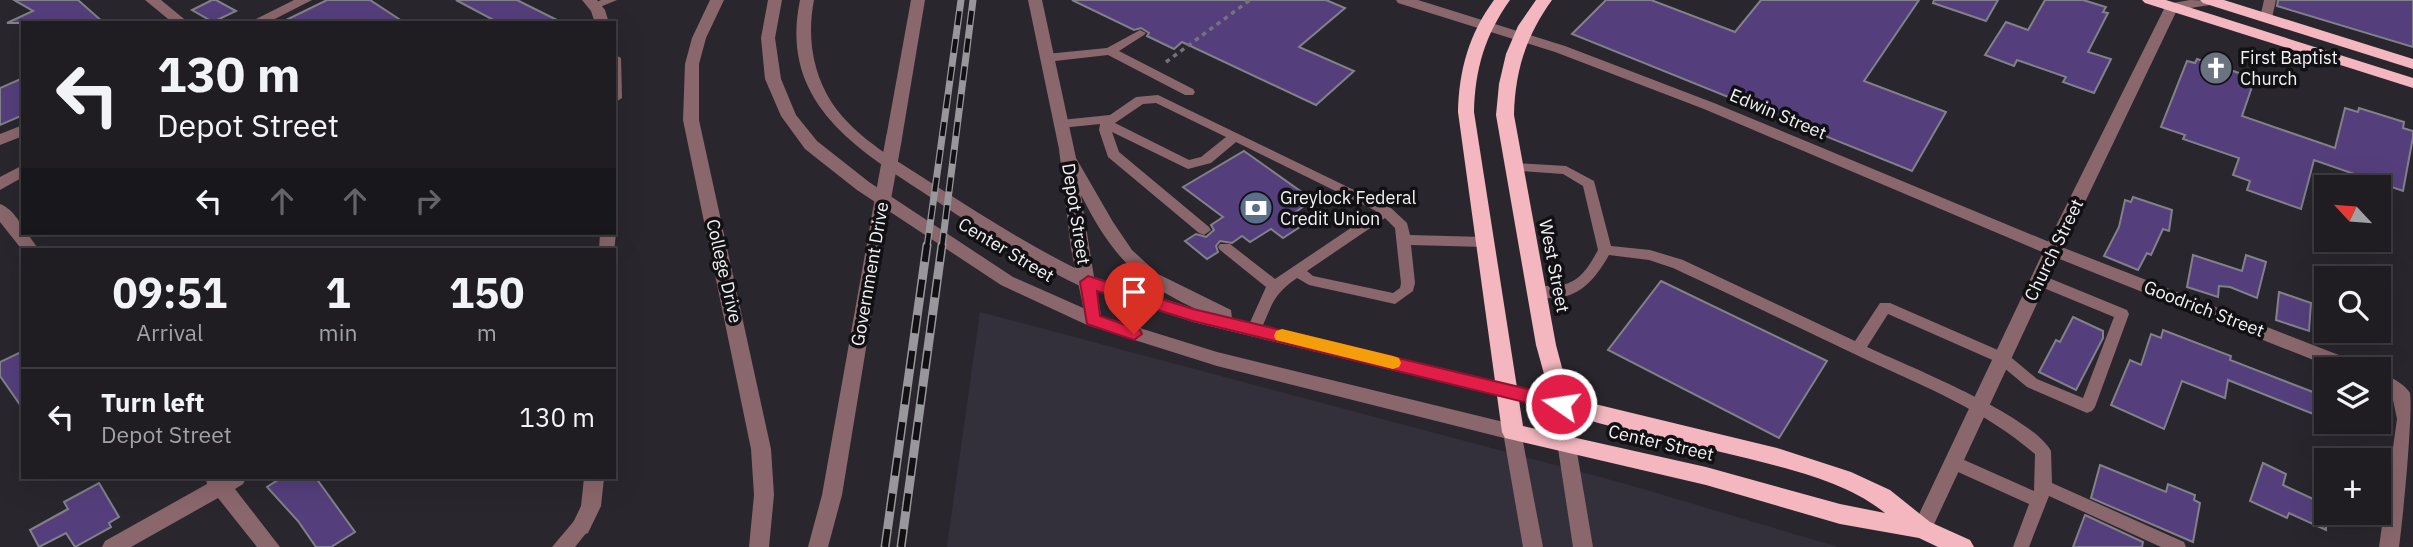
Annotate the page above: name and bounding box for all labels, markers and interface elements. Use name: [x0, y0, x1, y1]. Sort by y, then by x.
text: 130 m: [157, 42, 301, 105]
place label: First Baptist Church: [2240, 46, 2338, 90]
icon: left: [42, 49, 133, 140]
church icon: First Baptist Church: [2197, 49, 2235, 87]
street label: Edwin Street: [1726, 83, 1830, 144]
text: Depot Street: [157, 104, 339, 146]
street label: Depot Street: [1057, 162, 1096, 266]
north arrow: [2314, 175, 2390, 252]
map controls: [2314, 175, 2391, 525]
icon: left: [190, 182, 228, 220]
icon: ahead: [263, 182, 301, 220]
icon: ahead: [336, 182, 374, 220]
icon: right: [409, 182, 447, 220]
place label: Greylock Federal Credit Union: [1280, 186, 1417, 230]
bank icon: Greylock Federal Credit Union: [1237, 189, 1275, 227]
street label: Church Street: [2019, 195, 2088, 305]
street label: Government Drive: [846, 200, 894, 348]
street label: Center Street: [954, 212, 1058, 287]
street label: College Drive: [701, 217, 748, 325]
street label: West Street: [1534, 217, 1575, 314]
pin: [1104, 262, 1164, 334]
text: 09:51: [112, 265, 227, 320]
text: 1: [325, 265, 351, 320]
text: 150: [449, 265, 525, 320]
button: search: [2314, 266, 2391, 343]
icon: arrive: [1115, 273, 1153, 311]
street label: Goodrich Street: [2141, 275, 2268, 342]
text: Arrival: [136, 317, 203, 347]
text: min: [319, 317, 357, 347]
text: m: [477, 317, 497, 347]
button: layers: [2314, 357, 2391, 434]
position arrow: [1524, 367, 1598, 441]
text: Turn left: [101, 385, 204, 419]
icon: left: [42, 398, 80, 436]
text: 130 m: [519, 400, 595, 434]
text: Depot Street: [101, 419, 232, 449]
street label: Center Street: [1606, 419, 1716, 466]
button: +: [2314, 448, 2391, 525]

